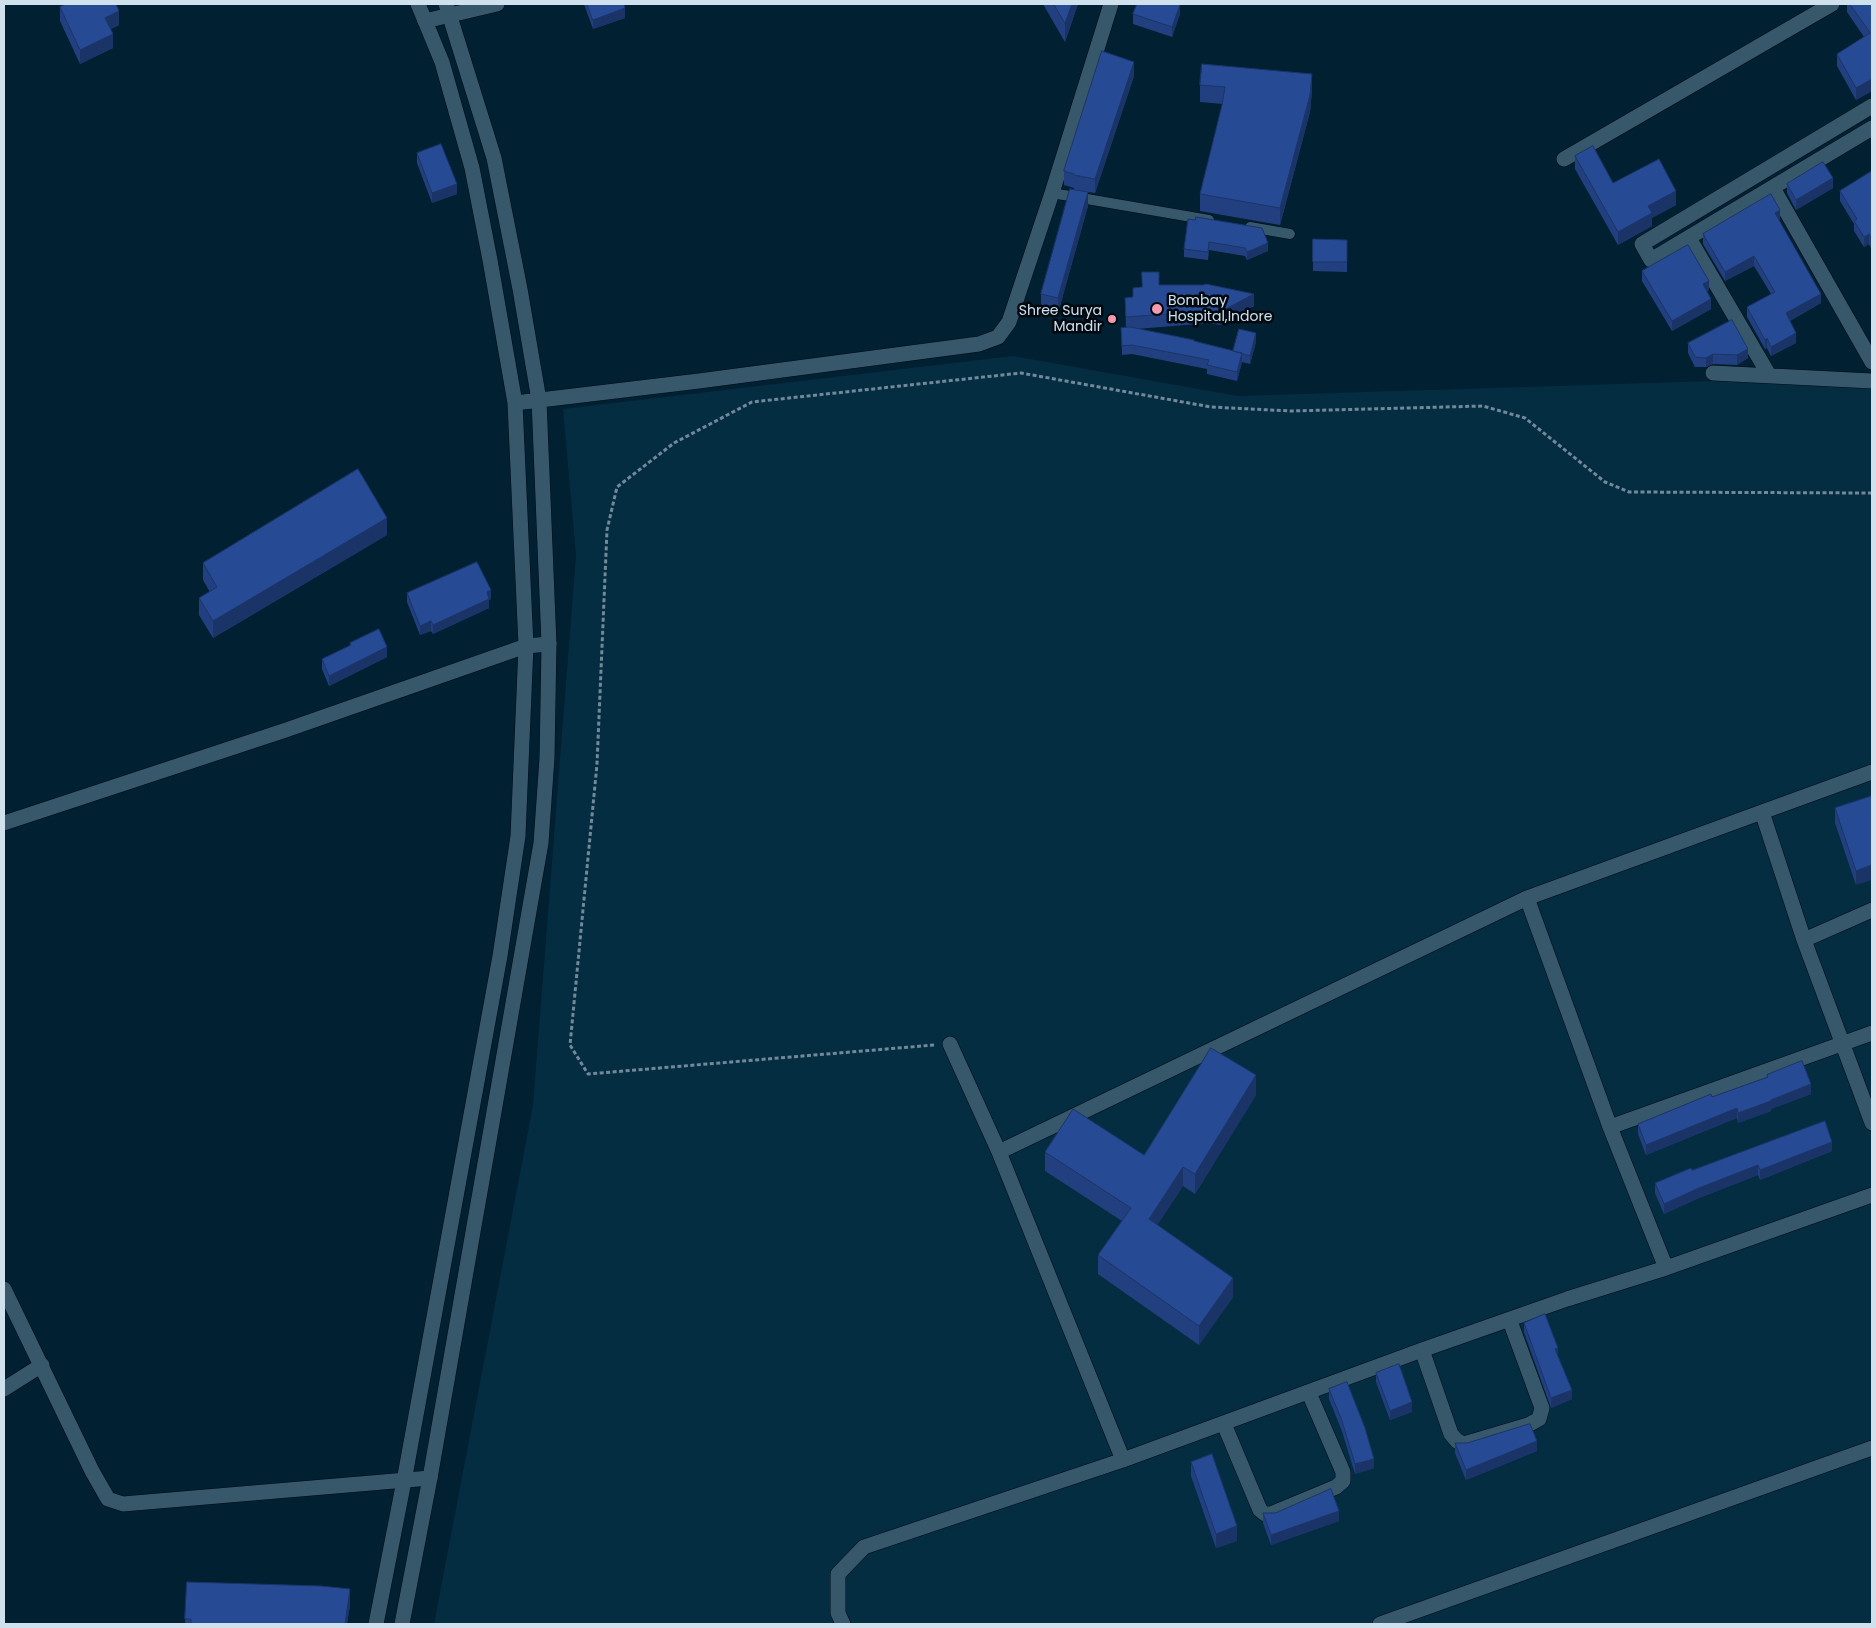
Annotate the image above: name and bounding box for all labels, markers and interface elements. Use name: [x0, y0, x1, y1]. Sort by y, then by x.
place label: Bombay Hospital,Indore: [1168, 293, 1272, 326]
marker: Bombay Hospital,Indore: [1150, 302, 1164, 316]
place label: Shree Surya Mandir: [1019, 303, 1102, 336]
marker: Shree Surya Mandir: [1106, 313, 1118, 325]

